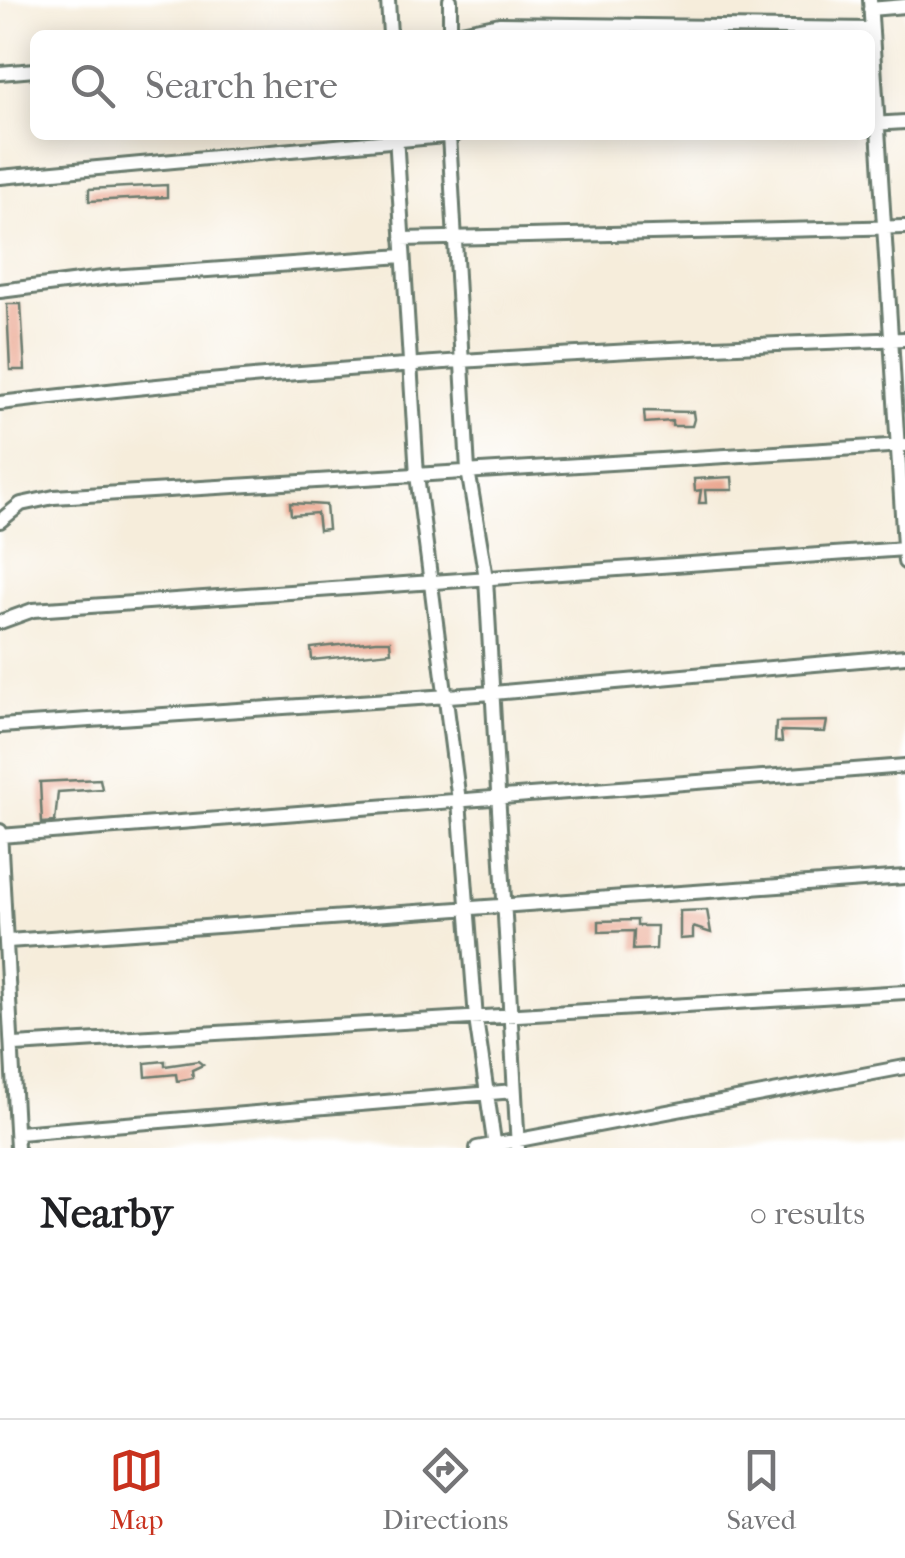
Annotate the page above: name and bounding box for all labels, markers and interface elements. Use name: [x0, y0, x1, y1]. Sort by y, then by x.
search box: [30, 30, 875, 140]
icon: search: [65, 58, 120, 113]
text: Search here: [145, 63, 338, 108]
text: Nearby: [40, 1189, 172, 1238]
text: 0 results: [749, 1195, 865, 1232]
tab: Map: [109, 1443, 164, 1536]
tab: Directions: [382, 1443, 508, 1536]
tab: Saved: [726, 1443, 796, 1536]

